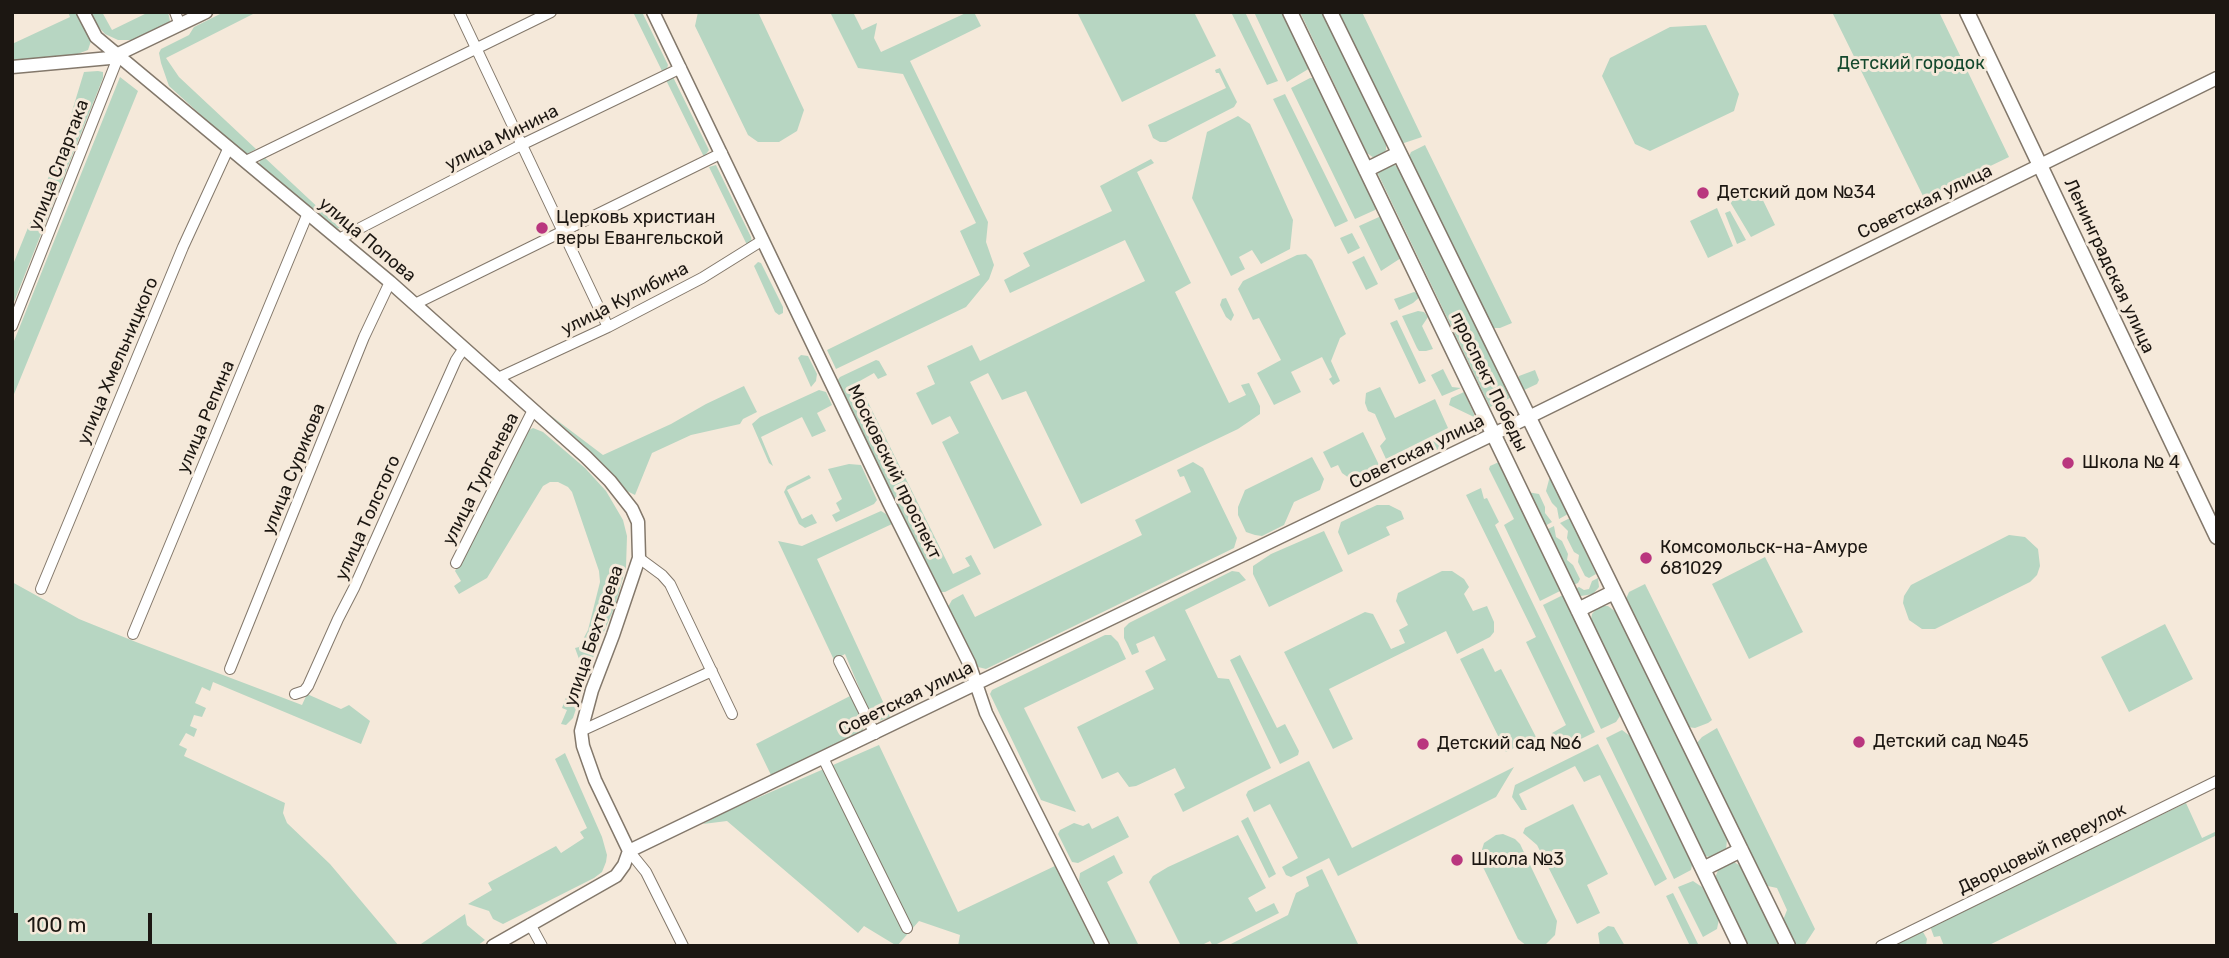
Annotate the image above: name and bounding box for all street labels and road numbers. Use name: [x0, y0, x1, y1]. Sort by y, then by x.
street label: улица Спартака: [24, 97, 94, 233]
street label: улица Минина: [442, 100, 562, 176]
street label: Советская улица: [1854, 160, 1996, 244]
street label: Ленинградская улица: [2059, 175, 2159, 357]
street label: улица Попова: [314, 193, 420, 287]
street label: улица Кулибина: [558, 258, 692, 340]
street label: улица Хмельницкого: [73, 274, 163, 448]
street label: проспект Победы: [1446, 309, 1532, 455]
street label: улица Репина: [173, 357, 239, 477]
street label: Московский проспект: [842, 381, 946, 563]
street label: улица Сурикова: [258, 400, 330, 538]
street label: улица Тургенева: [438, 409, 524, 549]
street label: Советская улица: [1346, 410, 1488, 494]
street label: улица Толстого: [331, 452, 405, 584]
street label: улица Бехтерева: [560, 563, 628, 709]
street label: Советская улица: [835, 657, 977, 741]
street label: Дворцовый переулок: [1954, 799, 2130, 899]

